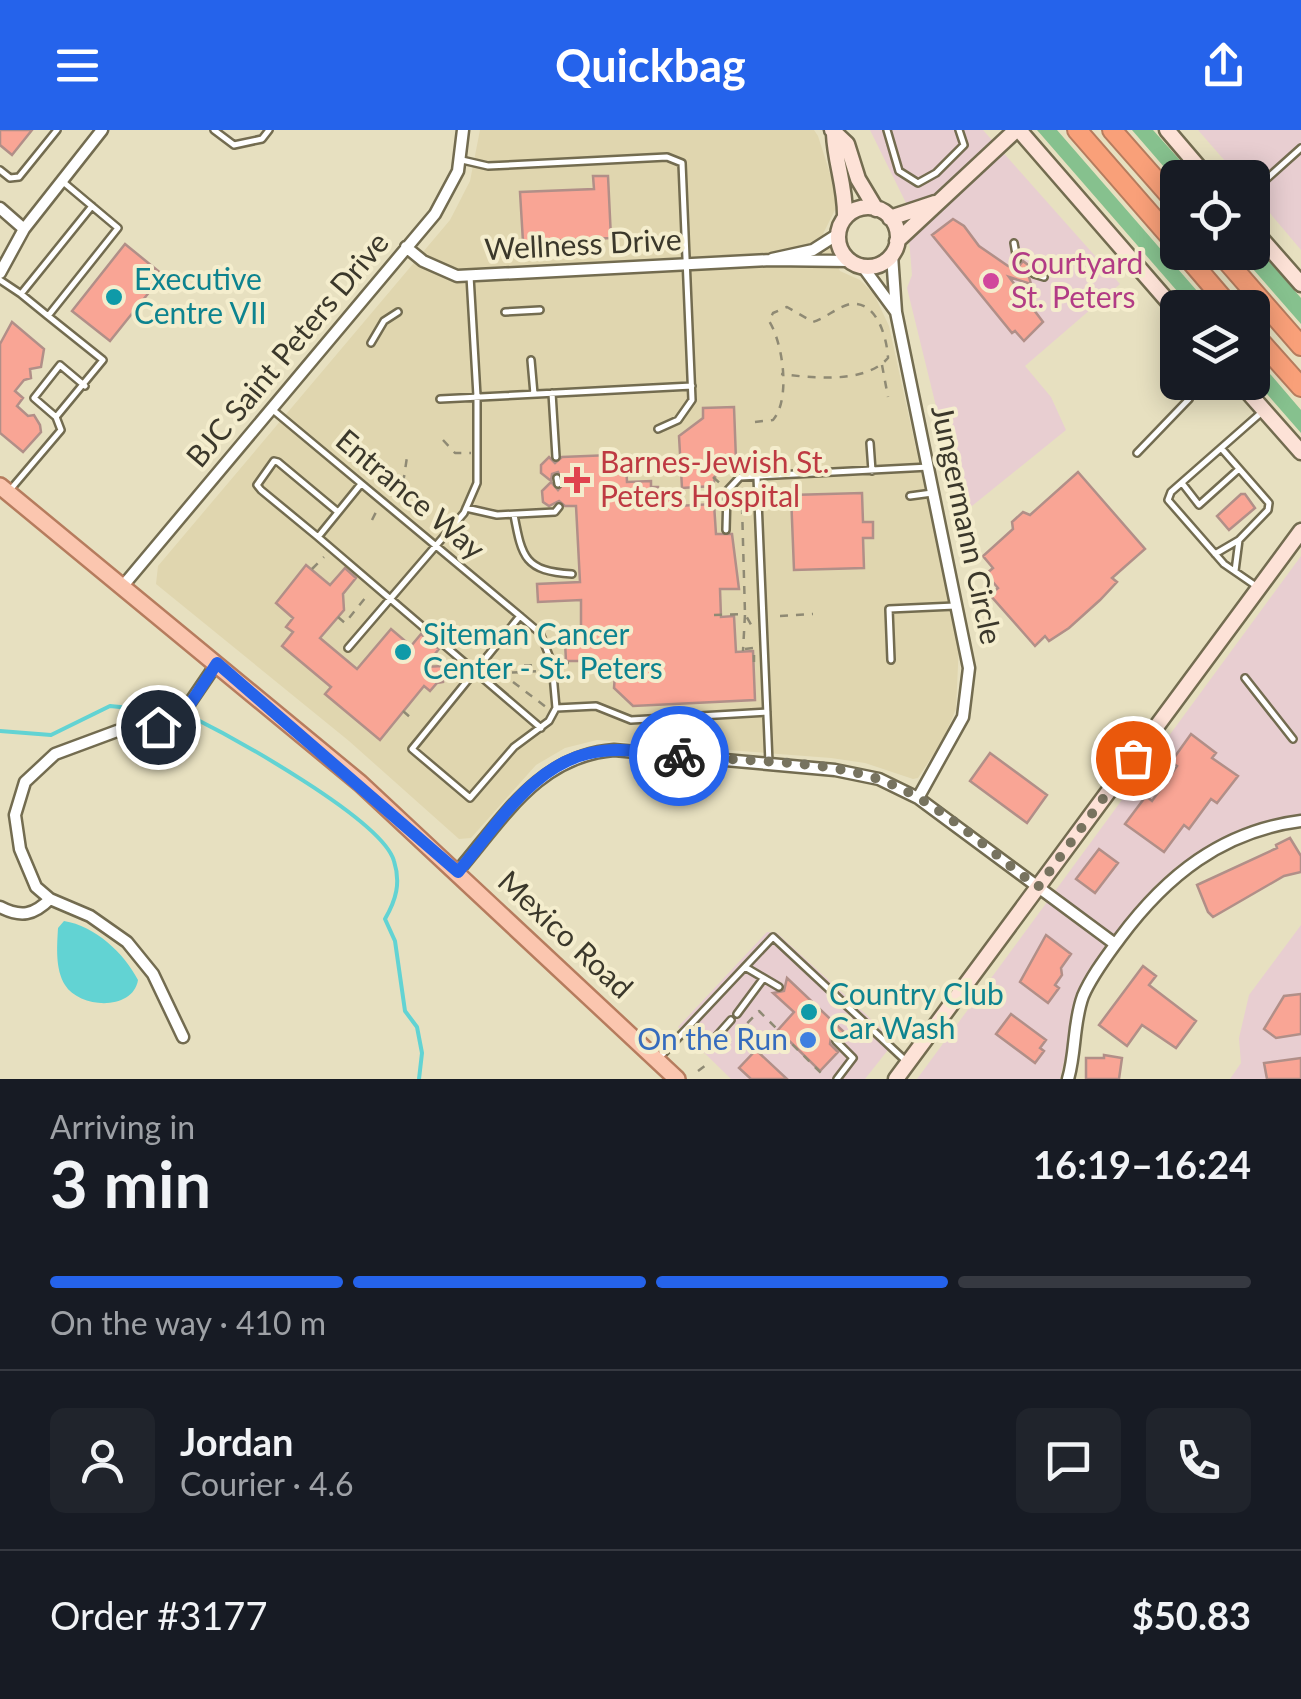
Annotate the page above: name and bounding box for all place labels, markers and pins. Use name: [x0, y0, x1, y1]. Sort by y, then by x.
place label: Courtyard St. Peters: [1011, 244, 1143, 314]
place label: Executive Centre VII: [134, 260, 267, 330]
marker: Courtyard St. Peters: [980, 270, 1002, 292]
marker: Executive Centre VII: [103, 286, 125, 308]
place label: Barnes-Jewish St. Peters Hospital: [600, 443, 830, 513]
marker: Barnes-Jewish St. Peters Hospital: [564, 467, 590, 493]
place label: Siteman Cancer Center - St. Peters: [423, 615, 663, 685]
marker: Siteman Cancer Center - St. Peters: [392, 641, 414, 663]
pin: [116, 685, 201, 770]
pin: [1091, 716, 1176, 801]
place label: Country Club Car Wash: [829, 975, 1004, 1045]
marker: Country Club Car Wash: [798, 1001, 820, 1023]
place label: On the Run: [637, 1020, 788, 1056]
marker: On the Run: [797, 1029, 819, 1051]

